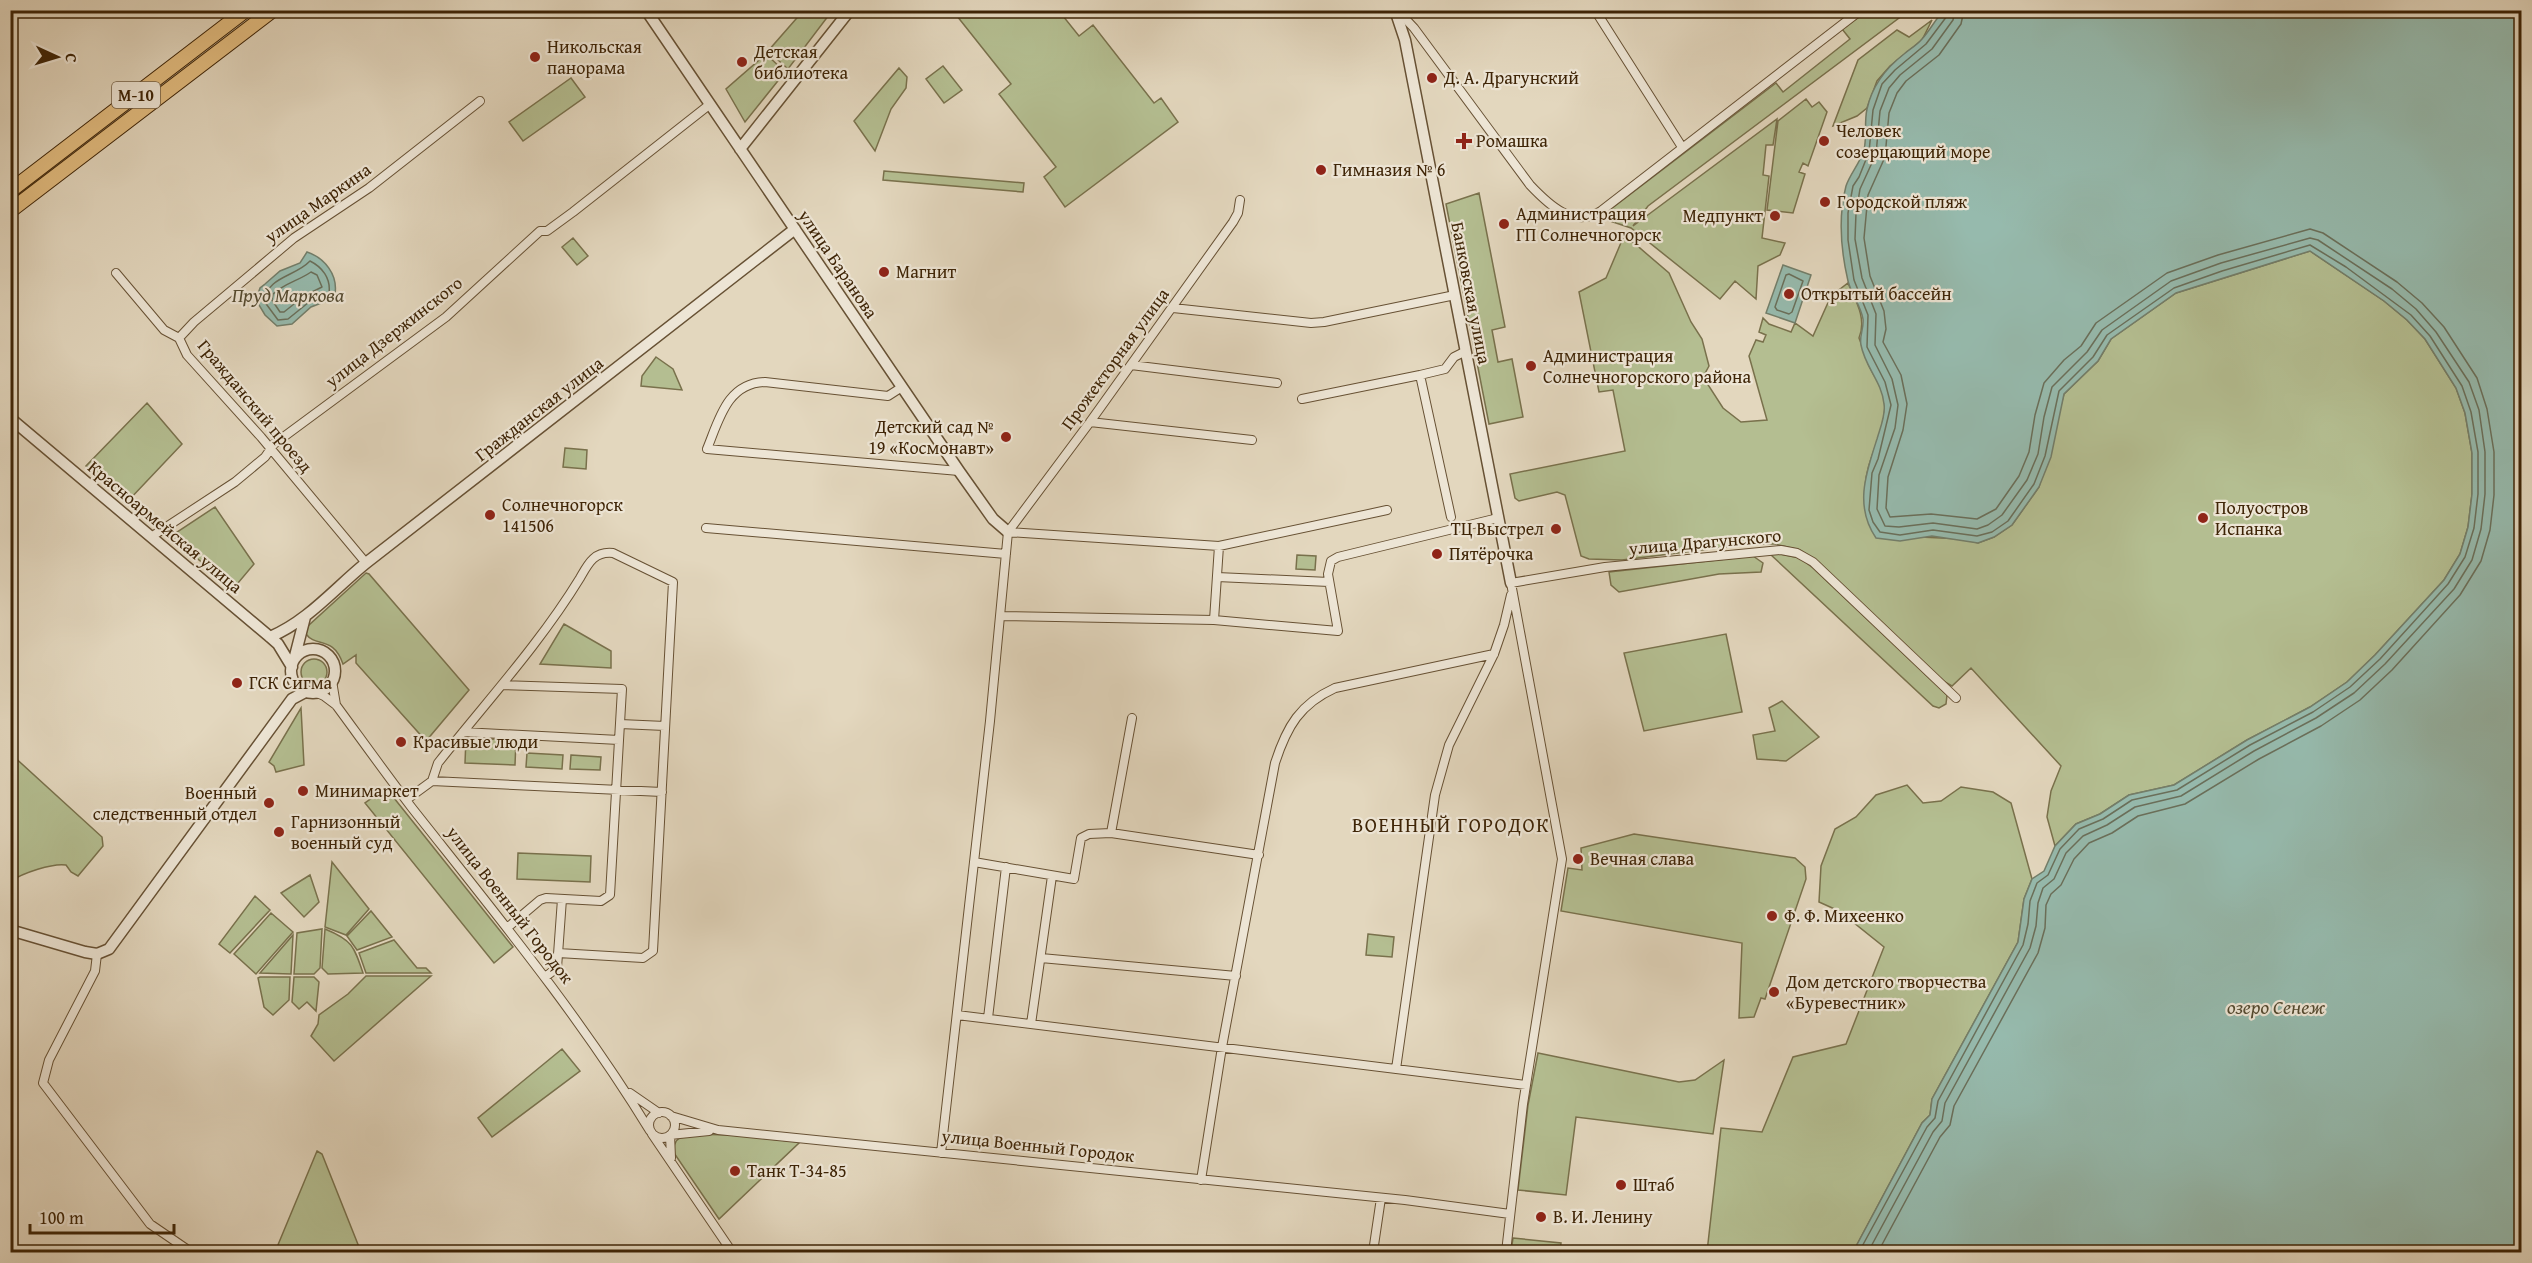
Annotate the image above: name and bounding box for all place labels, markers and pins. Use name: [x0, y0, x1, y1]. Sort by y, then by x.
place label: Никольская панорама: [547, 33, 642, 81]
place label: Детская библиотека: [753, 38, 849, 86]
marker: Никольская панорама: [528, 50, 542, 64]
marker: Детская библиотека: [735, 55, 749, 69]
place label: Д. А. Драгунский: [1443, 64, 1579, 91]
marker: Д. А. Драгунский: [1425, 71, 1439, 85]
place label: Человек созерцающий море: [1836, 117, 1990, 165]
place label: Ромашка: [1476, 127, 1548, 154]
marker: Ромашка: [1457, 134, 1471, 148]
marker: Человек созерцающий море: [1817, 134, 1831, 148]
place label: Гимназия № 6: [1333, 156, 1446, 183]
marker: Гимназия № 6: [1314, 163, 1328, 177]
place label: Городской пляж: [1837, 188, 1968, 215]
marker: Городской пляж: [1818, 195, 1832, 209]
place label: Администрация ГП Солнечногорск: [1516, 200, 1662, 248]
place label: Медпункт: [1683, 202, 1763, 229]
marker: Медпункт: [1768, 209, 1782, 223]
marker: Администрация ГП Солнечногорск: [1497, 217, 1511, 231]
place label: Магнит: [896, 258, 956, 285]
marker: Магнит: [877, 265, 891, 279]
place label: Открытый бассейн: [1801, 280, 1952, 307]
marker: Открытый бассейн: [1782, 287, 1796, 301]
place label: Администрация Солнечногорского района: [1543, 342, 1751, 390]
marker: Администрация Солнечногорского района: [1524, 359, 1538, 373]
place label: Детский сад № 19 «Космонавт»: [868, 413, 994, 461]
marker: Детский сад № 19 «Космонавт»: [999, 430, 1013, 444]
place label: Солнечногорск 141506: [502, 491, 624, 539]
place label: Полуостров Испанка: [2215, 494, 2309, 542]
marker: Солнечногорск 141506: [483, 508, 497, 522]
marker: Полуостров Испанка: [2196, 511, 2210, 525]
place label: ТЦ Выстрел: [1451, 515, 1544, 542]
marker: ТЦ Выстрел: [1549, 522, 1563, 536]
place label: Пятёрочка: [1449, 540, 1534, 567]
marker: Пятёрочка: [1430, 547, 1444, 561]
place label: ГСК Сигма: [249, 669, 332, 696]
marker: ГСК Сигма: [230, 676, 244, 690]
place label: Красивые люди: [413, 728, 539, 755]
marker: Красивые люди: [394, 735, 408, 749]
place label: Минимаркет: [315, 777, 419, 804]
place label: Военный следственный отдел: [93, 779, 257, 827]
marker: Минимаркет: [296, 784, 310, 798]
marker: Военный следственный отдел: [262, 796, 276, 810]
place label: Гарнизонный военный суд: [291, 808, 401, 856]
marker: Гарнизонный военный суд: [272, 825, 286, 839]
place label: Вечная слава: [1590, 845, 1695, 872]
marker: Вечная слава: [1571, 852, 1585, 866]
place label: Ф. Ф. Михеенко: [1784, 902, 1904, 929]
marker: Ф. Ф. Михеенко: [1765, 909, 1779, 923]
place label: Дом детского творчества «Буревестник»: [1785, 968, 1987, 1016]
marker: Дом детского творчества «Буревестник»: [1767, 985, 1781, 999]
place label: Танк Т-34-85: [747, 1157, 847, 1184]
marker: Танк Т-34-85: [728, 1164, 742, 1178]
place label: Штаб: [1633, 1171, 1675, 1198]
marker: Штаб: [1614, 1178, 1628, 1192]
place label: В. И. Ленину: [1553, 1203, 1653, 1230]
marker: В. И. Ленину: [1534, 1210, 1548, 1224]

